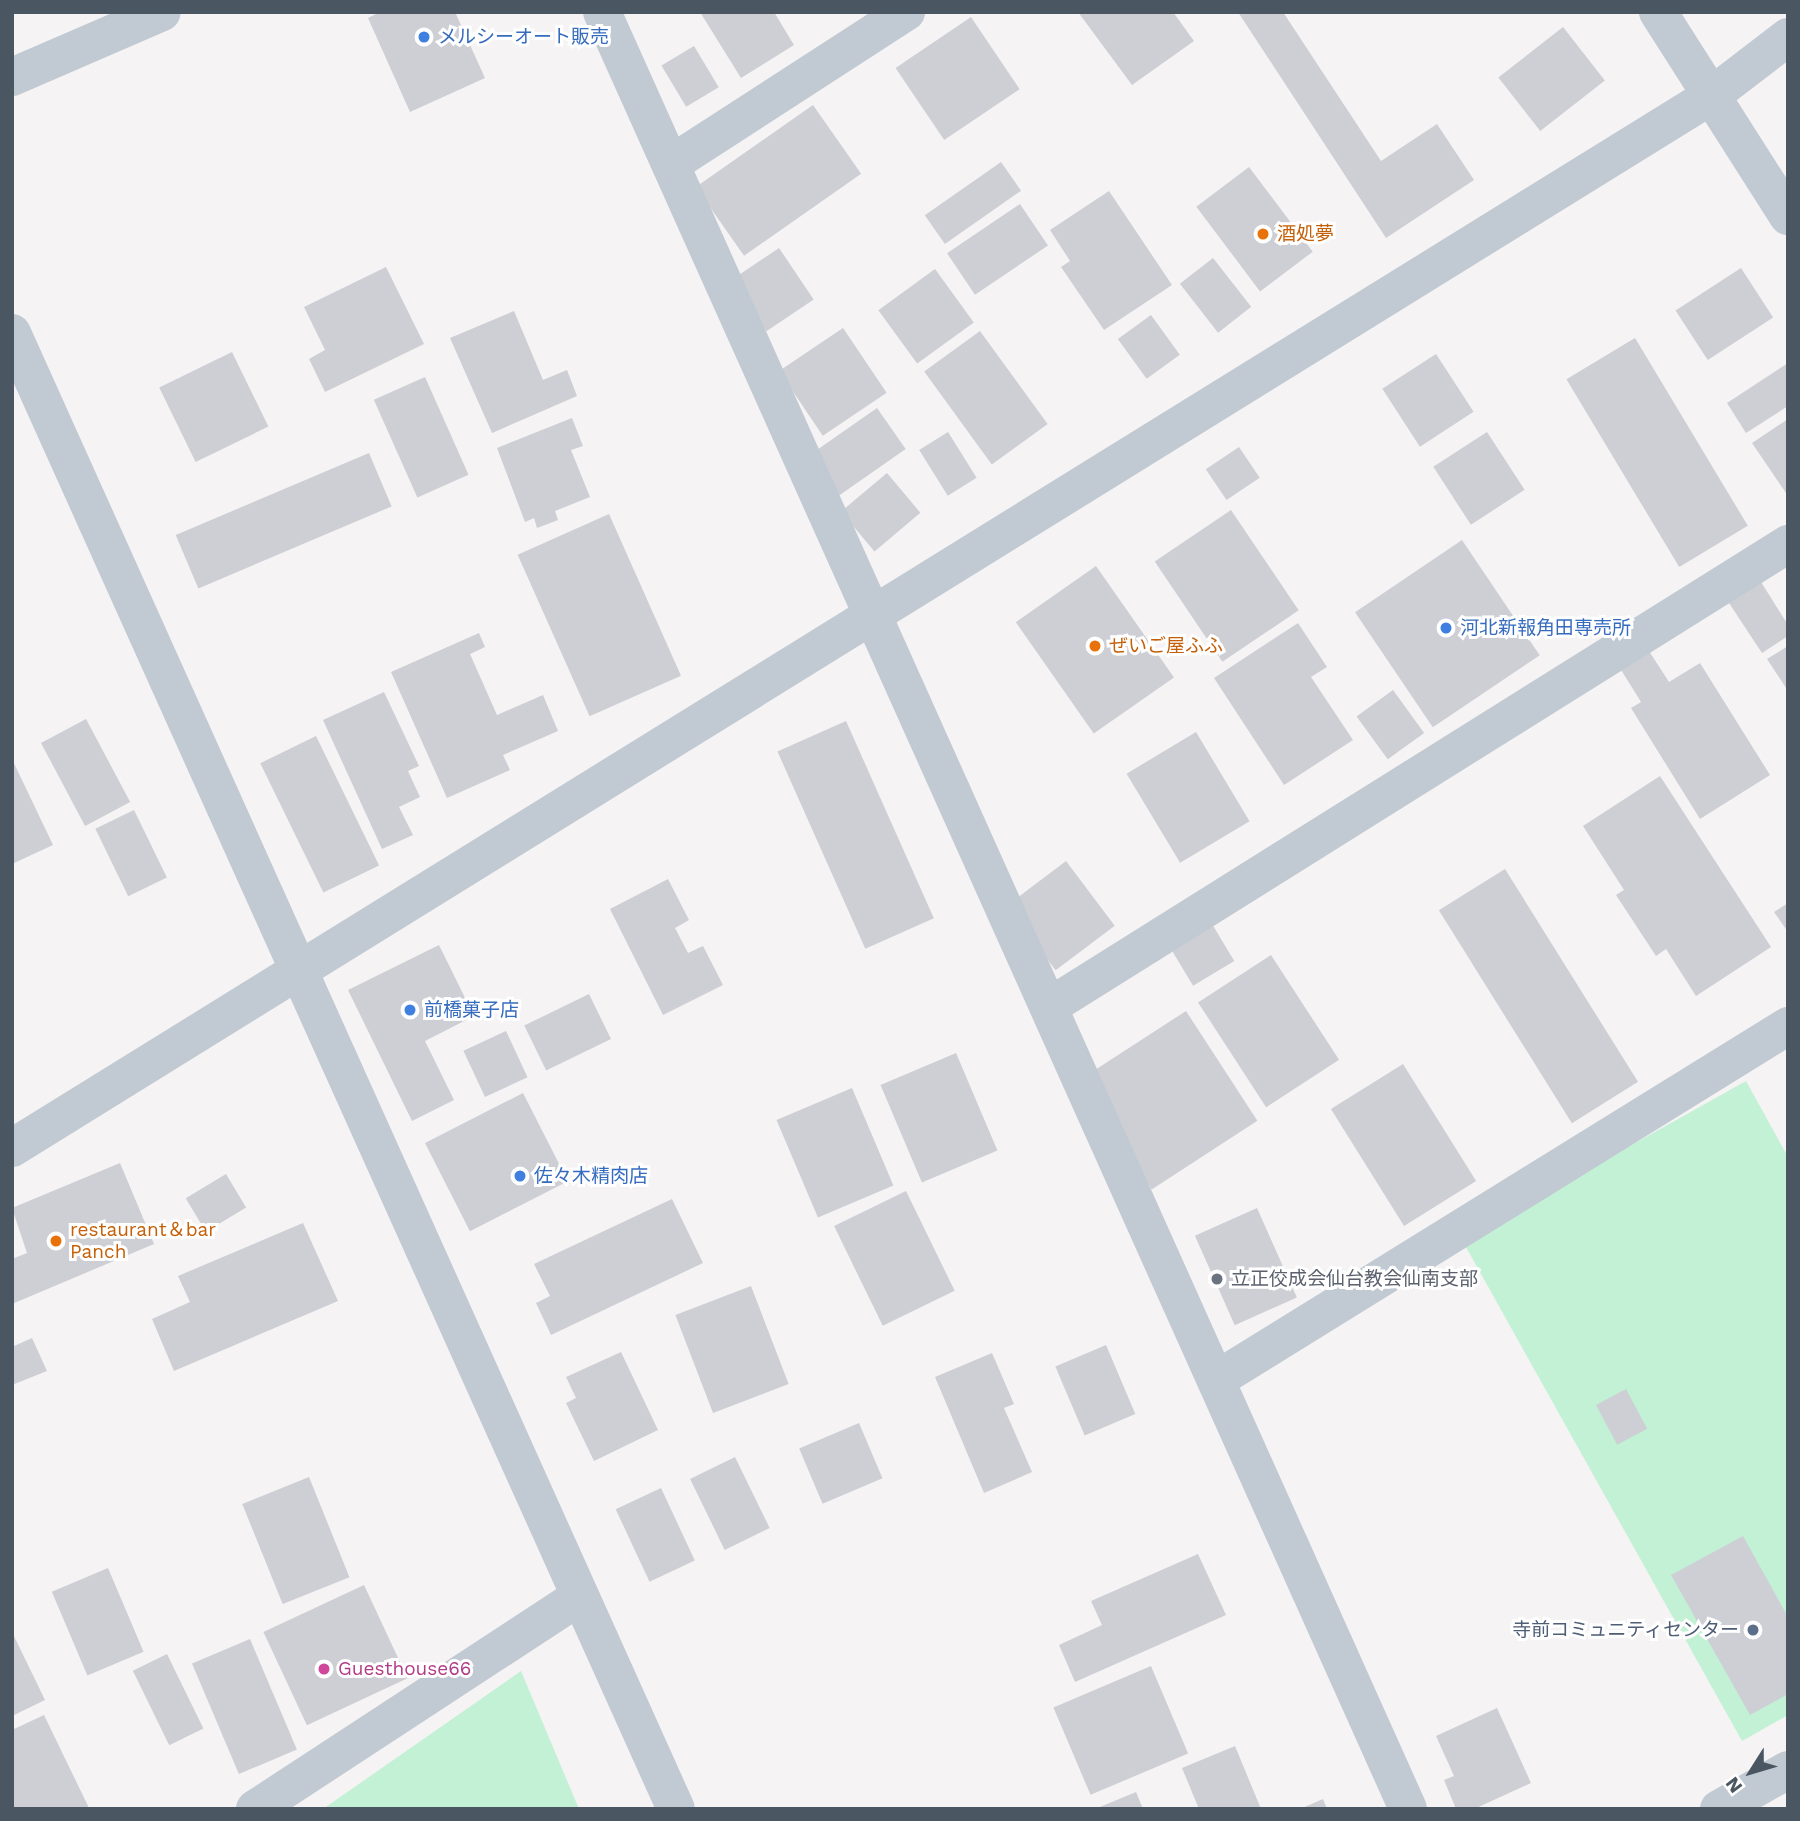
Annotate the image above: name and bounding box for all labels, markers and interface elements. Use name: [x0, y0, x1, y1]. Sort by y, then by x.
place label: メルシーオート販売: [438, 26, 609, 48]
marker: メルシーオート販売: [416, 29, 432, 45]
place label: 酒処夢: [1277, 223, 1334, 245]
marker: 酒処夢: [1255, 226, 1271, 242]
place label: 河北新報角田専売所: [1460, 617, 1631, 639]
marker: 河北新報角田専売所: [1438, 620, 1454, 636]
place label: ぜいご屋ふふ: [1109, 635, 1223, 657]
marker: ぜいご屋ふふ: [1087, 638, 1103, 654]
place label: 前橋菓子店: [424, 999, 519, 1021]
marker: 前橋菓子店: [402, 1002, 418, 1018]
place label: 佐々木精肉店: [534, 1165, 648, 1187]
marker: 佐々木精肉店: [512, 1168, 528, 1184]
place label: restaurant＆bar Panch: [70, 1219, 216, 1263]
marker: restaurant＆bar Panch: [48, 1233, 64, 1249]
place label: 立正佼成会仙台教会仙南支部: [1231, 1268, 1478, 1290]
marker: 立正佼成会仙台教会仙南支部: [1209, 1271, 1225, 1287]
place label: 寺前コミュニティセンター: [1511, 1619, 1739, 1641]
marker: 寺前コミュニティセンター: [1745, 1622, 1761, 1638]
place label: Guesthouse66: [338, 1658, 471, 1680]
marker: Guesthouse66: [316, 1661, 332, 1677]
north arrow: [1716, 1737, 1786, 1807]
text: N: [1720, 1772, 1747, 1797]

